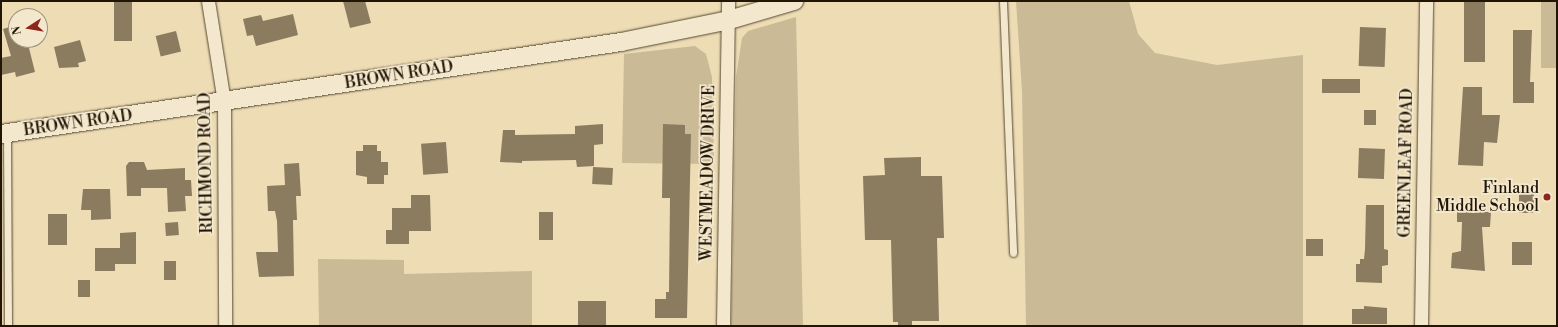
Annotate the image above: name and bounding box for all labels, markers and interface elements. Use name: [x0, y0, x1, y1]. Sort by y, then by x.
north arrow: [8, 8, 48, 48]
text: N: [9, 25, 25, 36]
street label: BROWN ROAD: [343, 57, 455, 93]
street label: WESTMEADOW DRIVE: [697, 85, 719, 261]
street label: GREENLEAF ROAD: [1395, 88, 1417, 238]
street label: RICHMOND ROAD: [195, 92, 217, 234]
street label: BROWN ROAD: [22, 106, 134, 140]
place label: Finland Middle School: [1436, 178, 1539, 216]
marker: Finland Middle School: [1542, 192, 1552, 202]

